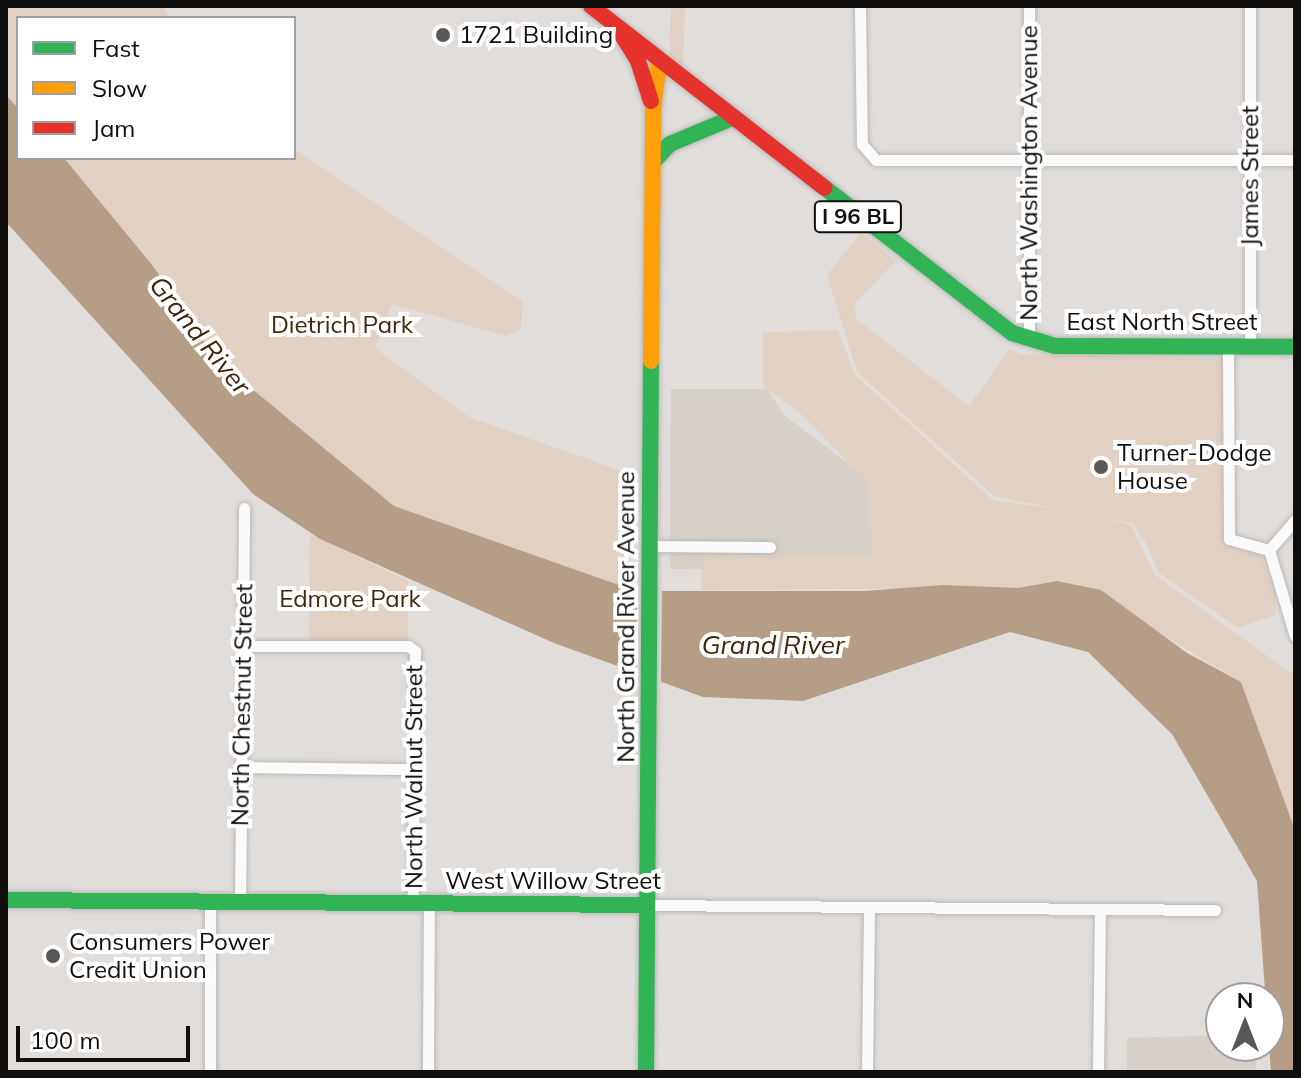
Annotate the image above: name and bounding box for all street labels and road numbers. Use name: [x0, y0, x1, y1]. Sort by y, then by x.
street label: North Washington Avenue: [1015, 25, 1043, 321]
street label: James Street: [1236, 106, 1264, 246]
road number: I 96 BL: [812, 199, 904, 235]
street label: East North Street: [1067, 308, 1257, 336]
street label: North Grand River Avenue: [612, 471, 640, 763]
street label: North Chestnut Street: [225, 584, 259, 826]
street label: North Walnut Street: [400, 665, 428, 889]
street label: West Willow Street: [445, 867, 661, 895]

